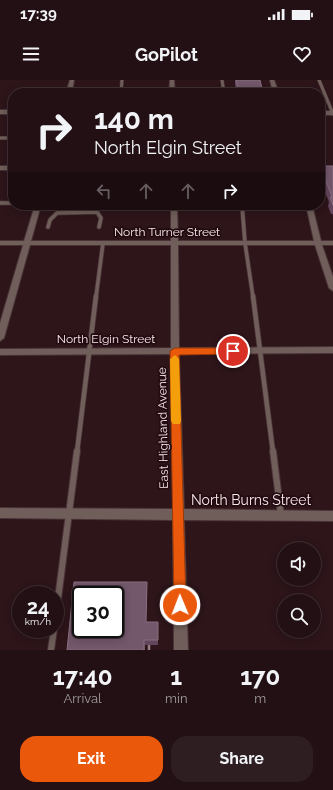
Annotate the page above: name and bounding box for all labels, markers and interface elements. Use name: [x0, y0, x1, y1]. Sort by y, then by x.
text: 17:39: [20, 5, 57, 23]
icon: menu: [20, 43, 42, 65]
icon: heart: [291, 43, 313, 65]
text: GoPilot: [135, 44, 198, 65]
text: 140 m: [94, 103, 174, 136]
icon: right: [28, 104, 80, 156]
text: North Elgin Street: [94, 137, 242, 158]
icon: left: [93, 180, 115, 202]
icon: ahead: [135, 180, 157, 202]
icon: ahead: [177, 180, 199, 202]
icon: right: [219, 180, 241, 202]
street label: North Turner Street: [114, 225, 220, 239]
street label: North Elgin Street: [57, 332, 155, 346]
pin: [216, 334, 250, 368]
icon: arrive: [222, 340, 244, 362]
street label: East Highland Avenue: [155, 367, 171, 489]
street label: North Burns Street: [191, 492, 311, 508]
map controls: [277, 542, 321, 638]
button: sound: [277, 542, 321, 586]
position arrow: [159, 584, 201, 626]
speed limit sign: 30: [72, 586, 124, 638]
button: search: [277, 594, 321, 638]
text: 24: [27, 595, 49, 619]
text: km/h: [25, 616, 51, 627]
text: 17:40: [53, 662, 112, 691]
text: 1: [170, 662, 182, 691]
text: 170: [240, 662, 280, 691]
text: Arrival: [63, 691, 102, 706]
text: min: [165, 691, 187, 706]
text: m: [254, 691, 266, 706]
button: Exit: [20, 736, 163, 782]
button: Share: [171, 736, 313, 782]

